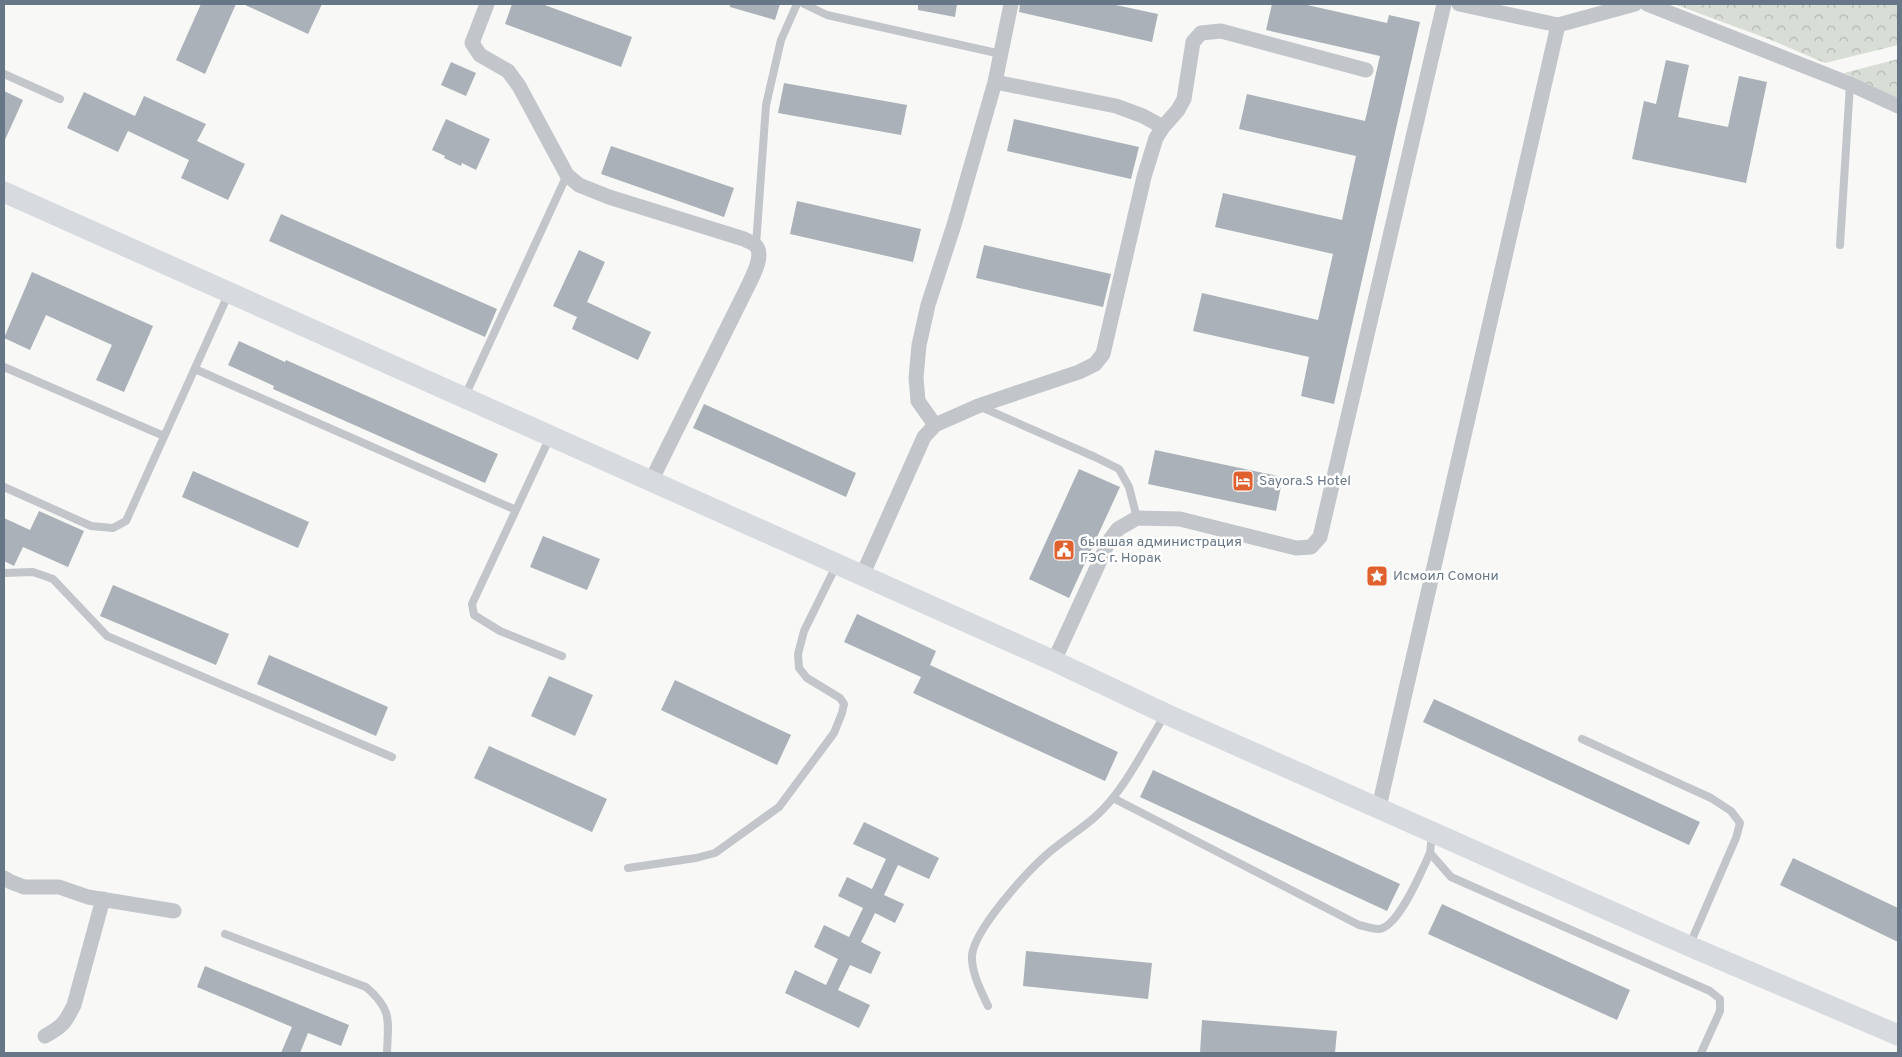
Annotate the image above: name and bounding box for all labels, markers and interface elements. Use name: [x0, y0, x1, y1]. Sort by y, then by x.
hotel icon: Sayora.S Hotel: [1231, 469, 1255, 493]
place label: Sayora.S Hotel: [1259, 473, 1351, 490]
place label: бывшая администрация ГЭС г. Норак: [1080, 534, 1242, 567]
public building icon: бывшая администрация ГЭС г. Норак: [1052, 538, 1076, 562]
place icon: Исмоил Сомони: [1365, 564, 1389, 588]
place label: Исмоил Сомони: [1393, 568, 1499, 585]

